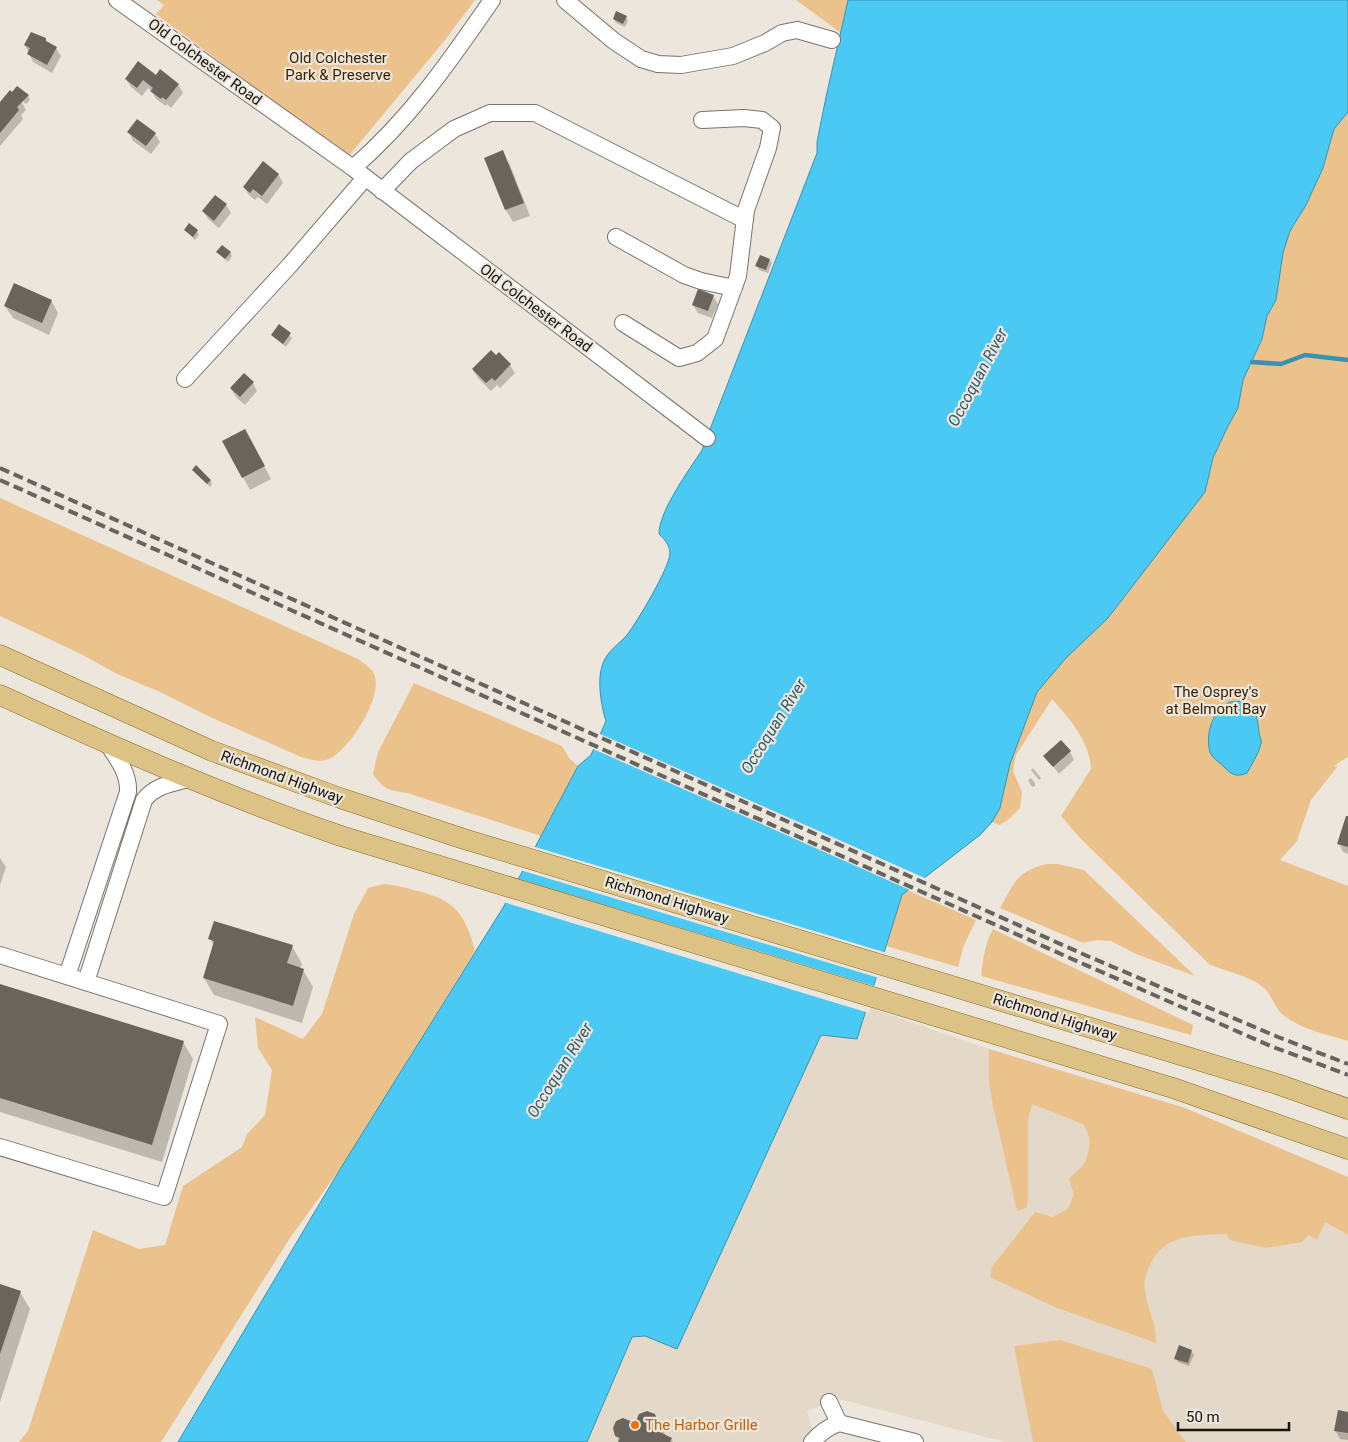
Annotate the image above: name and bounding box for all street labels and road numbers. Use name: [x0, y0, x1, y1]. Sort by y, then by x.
street label: Old Colchester Road: [145, 15, 265, 109]
street label: Old Colchester Road: [476, 260, 596, 356]
street label: Richmond Highway: [218, 747, 346, 807]
street label: Richmond Highway: [603, 873, 731, 927]
street label: Richmond Highway: [991, 990, 1119, 1044]

